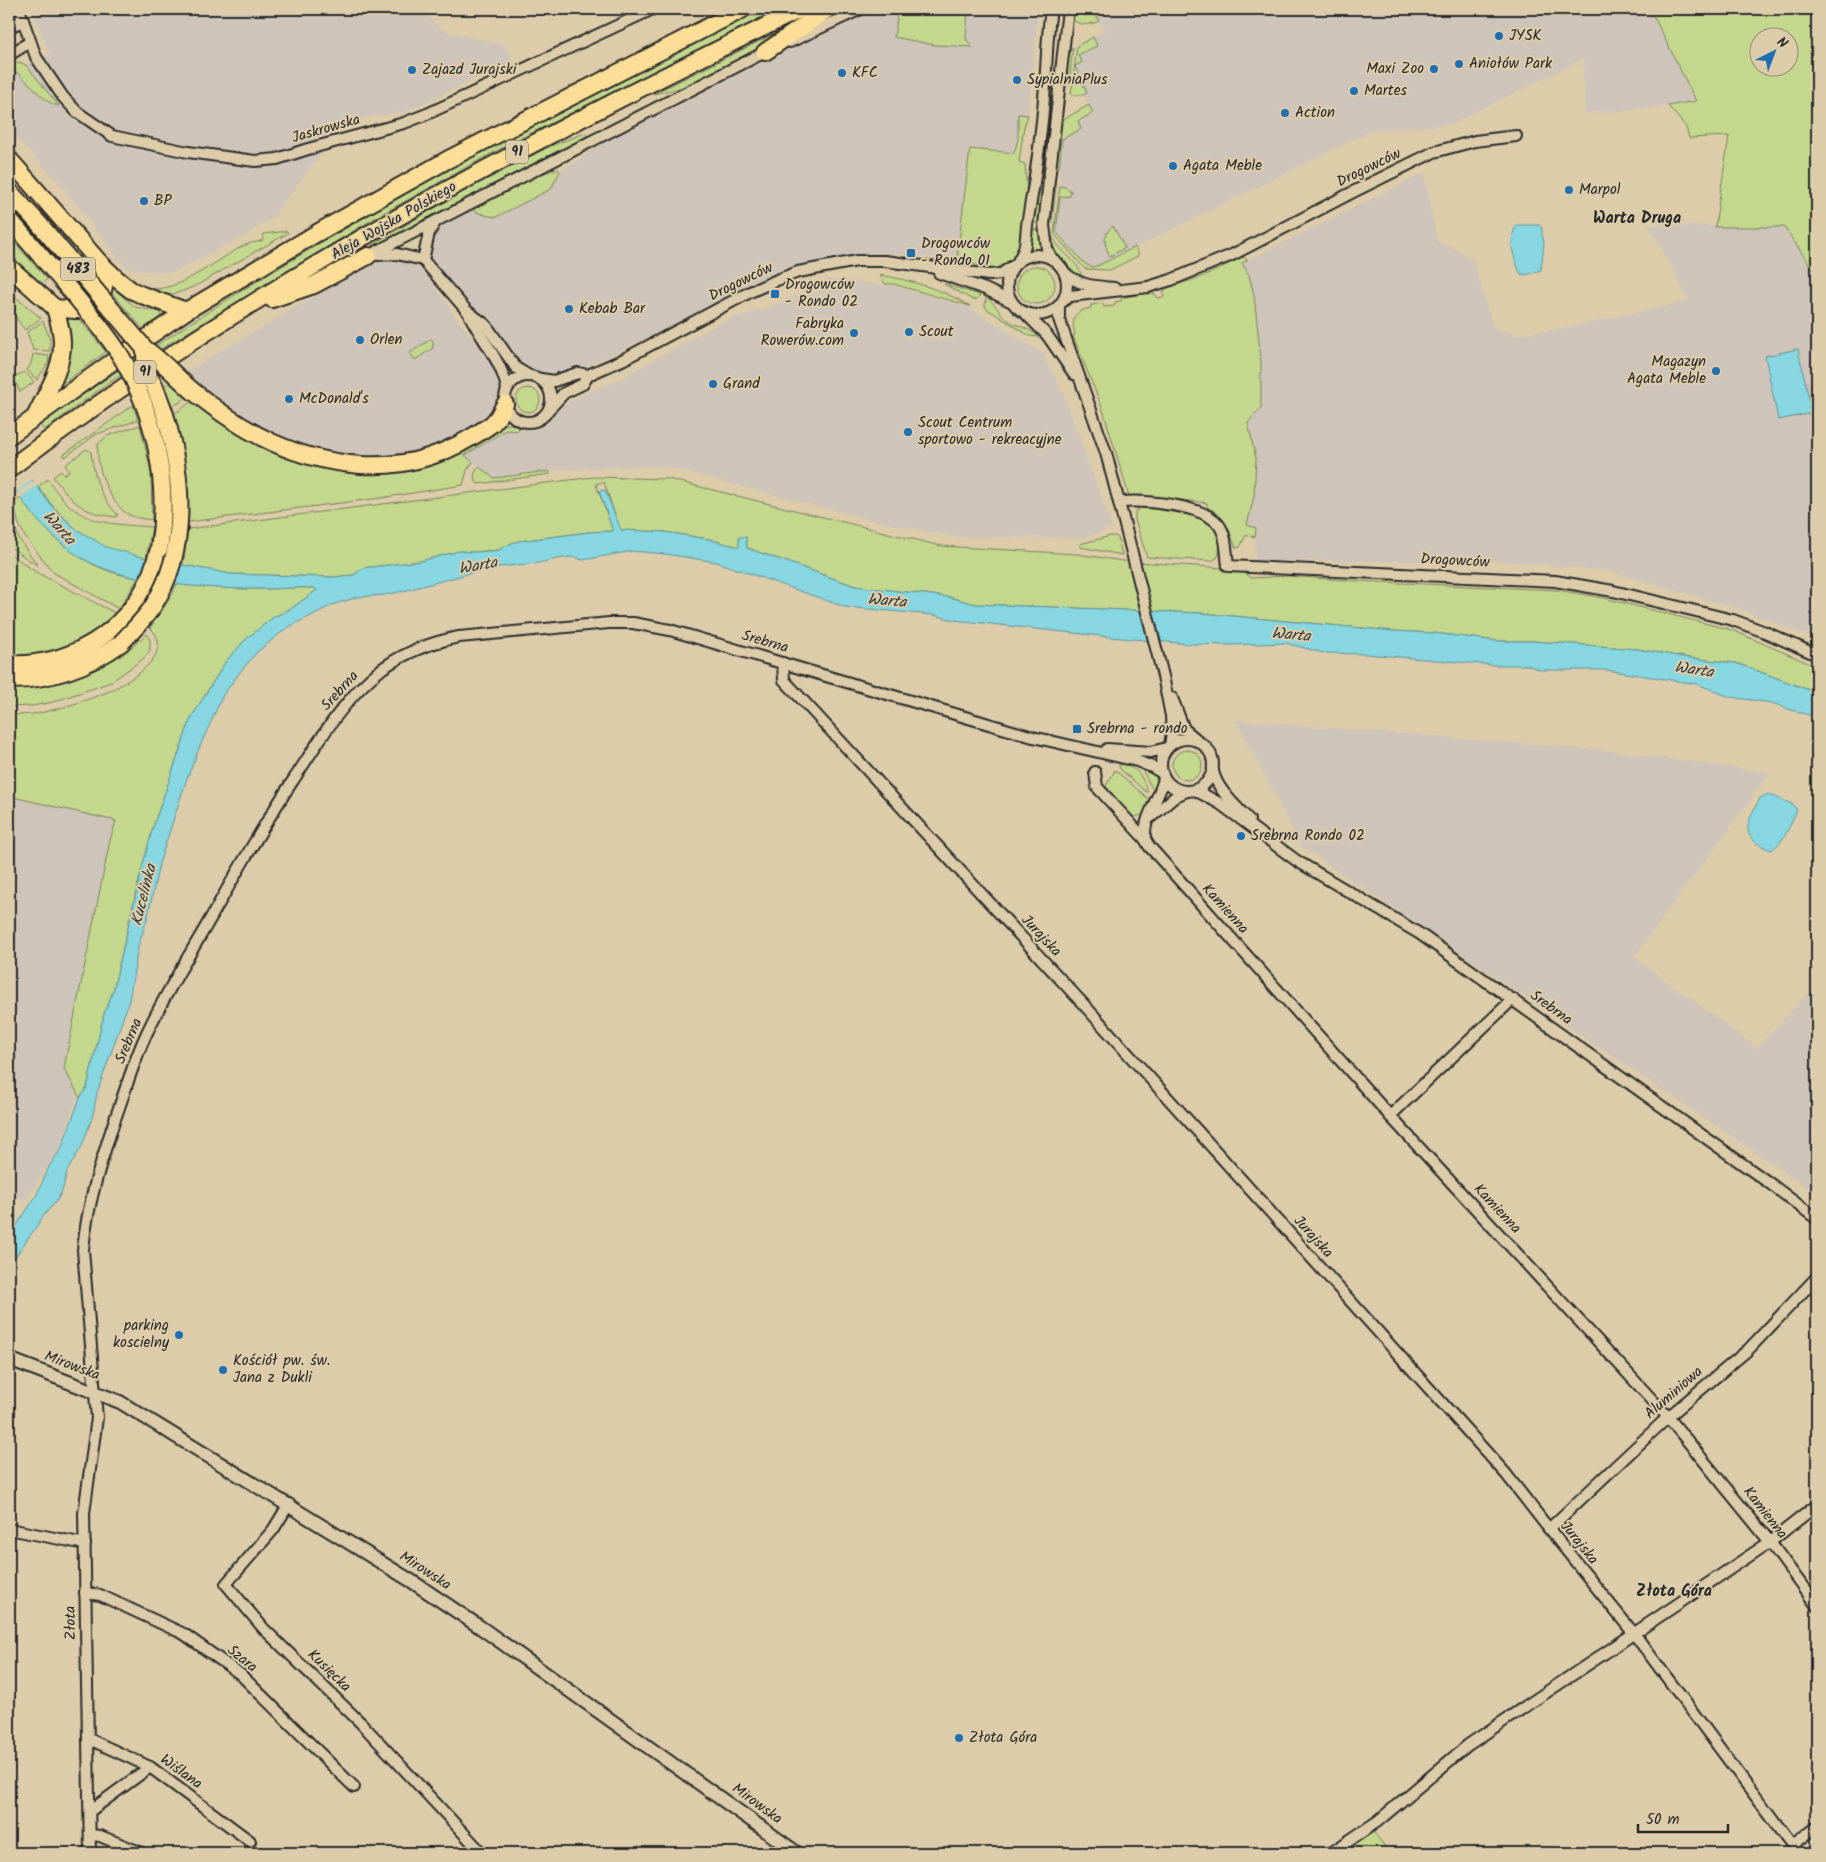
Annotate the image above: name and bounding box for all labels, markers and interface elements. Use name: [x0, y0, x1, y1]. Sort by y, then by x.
place label: JYSK: [1509, 24, 1542, 48]
north arrow: [1748, 28, 1798, 78]
marker: JYSK: [1493, 30, 1505, 42]
text: N: [1771, 32, 1793, 54]
place label: Aniołów Park: [1469, 52, 1553, 76]
place label: Maxi Zoo: [1366, 57, 1424, 81]
place label: Zajazd Jurajski: [422, 58, 518, 82]
marker: Aniołów Park: [1453, 58, 1465, 70]
place label: KFC: [852, 61, 878, 85]
marker: Maxi Zoo: [1428, 63, 1440, 75]
marker: Zajazd Jurajski: [406, 64, 418, 76]
marker: KFC: [836, 67, 848, 79]
place label: SypialniaPlus: [1027, 68, 1108, 92]
marker: SypialniaPlus: [1011, 74, 1023, 86]
place label: Martes: [1364, 79, 1407, 103]
marker: Martes: [1348, 85, 1360, 97]
place label: Action: [1295, 101, 1335, 125]
marker: Action: [1279, 107, 1291, 119]
street label: Jaskrowska: [289, 108, 363, 150]
road number: 91: [506, 140, 528, 163]
street label: Drogowców: [1333, 142, 1406, 194]
place label: Agata Meble: [1183, 154, 1262, 178]
marker: Agata Meble: [1167, 160, 1179, 172]
street label: Aleja Wojska Polskiego: [327, 175, 461, 267]
place label: Marpol: [1579, 178, 1621, 202]
marker: Marpol: [1563, 184, 1575, 196]
place label: BP: [154, 189, 173, 213]
marker: BP: [138, 195, 150, 207]
district label: Warta Druga: [1593, 206, 1681, 231]
place label: Drogowców - Rondo 01: [921, 232, 991, 273]
marker: Drogowców - Rondo 01: [905, 247, 917, 259]
street label: Drogowców: [705, 256, 778, 308]
road number: 483: [60, 258, 96, 280]
place label: Drogowców - Rondo 02: [785, 273, 858, 314]
marker: Drogowców - Rondo 02: [769, 288, 781, 300]
place label: Kebab Bar: [579, 297, 646, 321]
marker: Kebab Bar: [563, 303, 575, 315]
place label: Fabryka Rowerów.com: [761, 312, 844, 353]
place label: Scout: [919, 320, 954, 344]
marker: Scout: [903, 326, 915, 338]
marker: Fabryka Rowerów.com: [848, 327, 860, 339]
place label: Orlen: [370, 328, 403, 352]
marker: Orlen: [354, 334, 366, 346]
place label: Magazyn Agata Meble: [1627, 350, 1706, 391]
road number: 91: [134, 361, 156, 384]
marker: Magazyn Agata Meble: [1710, 365, 1722, 377]
place label: Grand: [723, 372, 760, 396]
marker: Grand: [707, 378, 719, 390]
place label: McDonald's: [299, 387, 369, 411]
marker: McDonald's: [283, 393, 295, 405]
place label: Scout Centrum sportowo - rekreacyjne: [918, 411, 1062, 452]
marker: Scout Centrum sportowo - rekreacyjne: [902, 426, 914, 438]
water label: Warta: [37, 505, 82, 552]
street label: Drogowców: [1420, 547, 1491, 575]
water label: Warta: [457, 550, 501, 582]
water label: Warta: [866, 587, 909, 615]
water label: Warta: [1270, 621, 1313, 649]
street label: Srebrna: [739, 624, 791, 660]
water label: Warta: [1673, 655, 1717, 685]
street label: Srebrna: [315, 665, 365, 717]
place label: Srebrna - rondo: [1087, 717, 1188, 741]
marker: Srebrna - rondo: [1071, 723, 1083, 735]
place label: Srebrna Rondo 02: [1251, 824, 1365, 848]
marker: Srebrna Rondo 02: [1235, 830, 1247, 842]
water label: Kucelinka: [124, 860, 164, 928]
street label: Kamienna: [1196, 878, 1254, 940]
street label: Jurajska: [1015, 909, 1067, 963]
street label: Srebrna: [1525, 984, 1577, 1032]
street label: Srebrna: [109, 1014, 149, 1068]
street label: Kamienna: [1467, 1178, 1527, 1240]
street label: Jurajska: [1287, 1210, 1339, 1264]
place label: parking koscielny: [113, 1314, 170, 1355]
marker: parking koscielny: [173, 1329, 185, 1341]
street label: Mirowska: [41, 1344, 103, 1388]
place label: Kościół pw. św. Jana z Dukli: [233, 1349, 330, 1390]
street label: Aluminiowa: [1639, 1361, 1709, 1425]
marker: Kościół pw. św. Jana z Dukli: [217, 1364, 229, 1376]
street label: Kamienna: [1737, 1482, 1793, 1544]
street label: Jurajska: [1554, 1516, 1604, 1570]
street label: Mirowska: [394, 1545, 456, 1597]
district label: Złota Góra: [1636, 1579, 1712, 1604]
street label: Złota: [59, 1606, 83, 1640]
street label: Szara: [221, 1639, 263, 1679]
street label: Kusięcka: [301, 1644, 357, 1698]
place label: Złota Góra: [969, 1726, 1037, 1750]
marker: Złota Góra: [953, 1732, 965, 1744]
street label: Wiślana: [155, 1748, 207, 1796]
street label: Mirowska: [727, 1777, 787, 1831]
scale bar: [1638, 1802, 1728, 1834]
text: 50 m: [1646, 1808, 1680, 1832]

